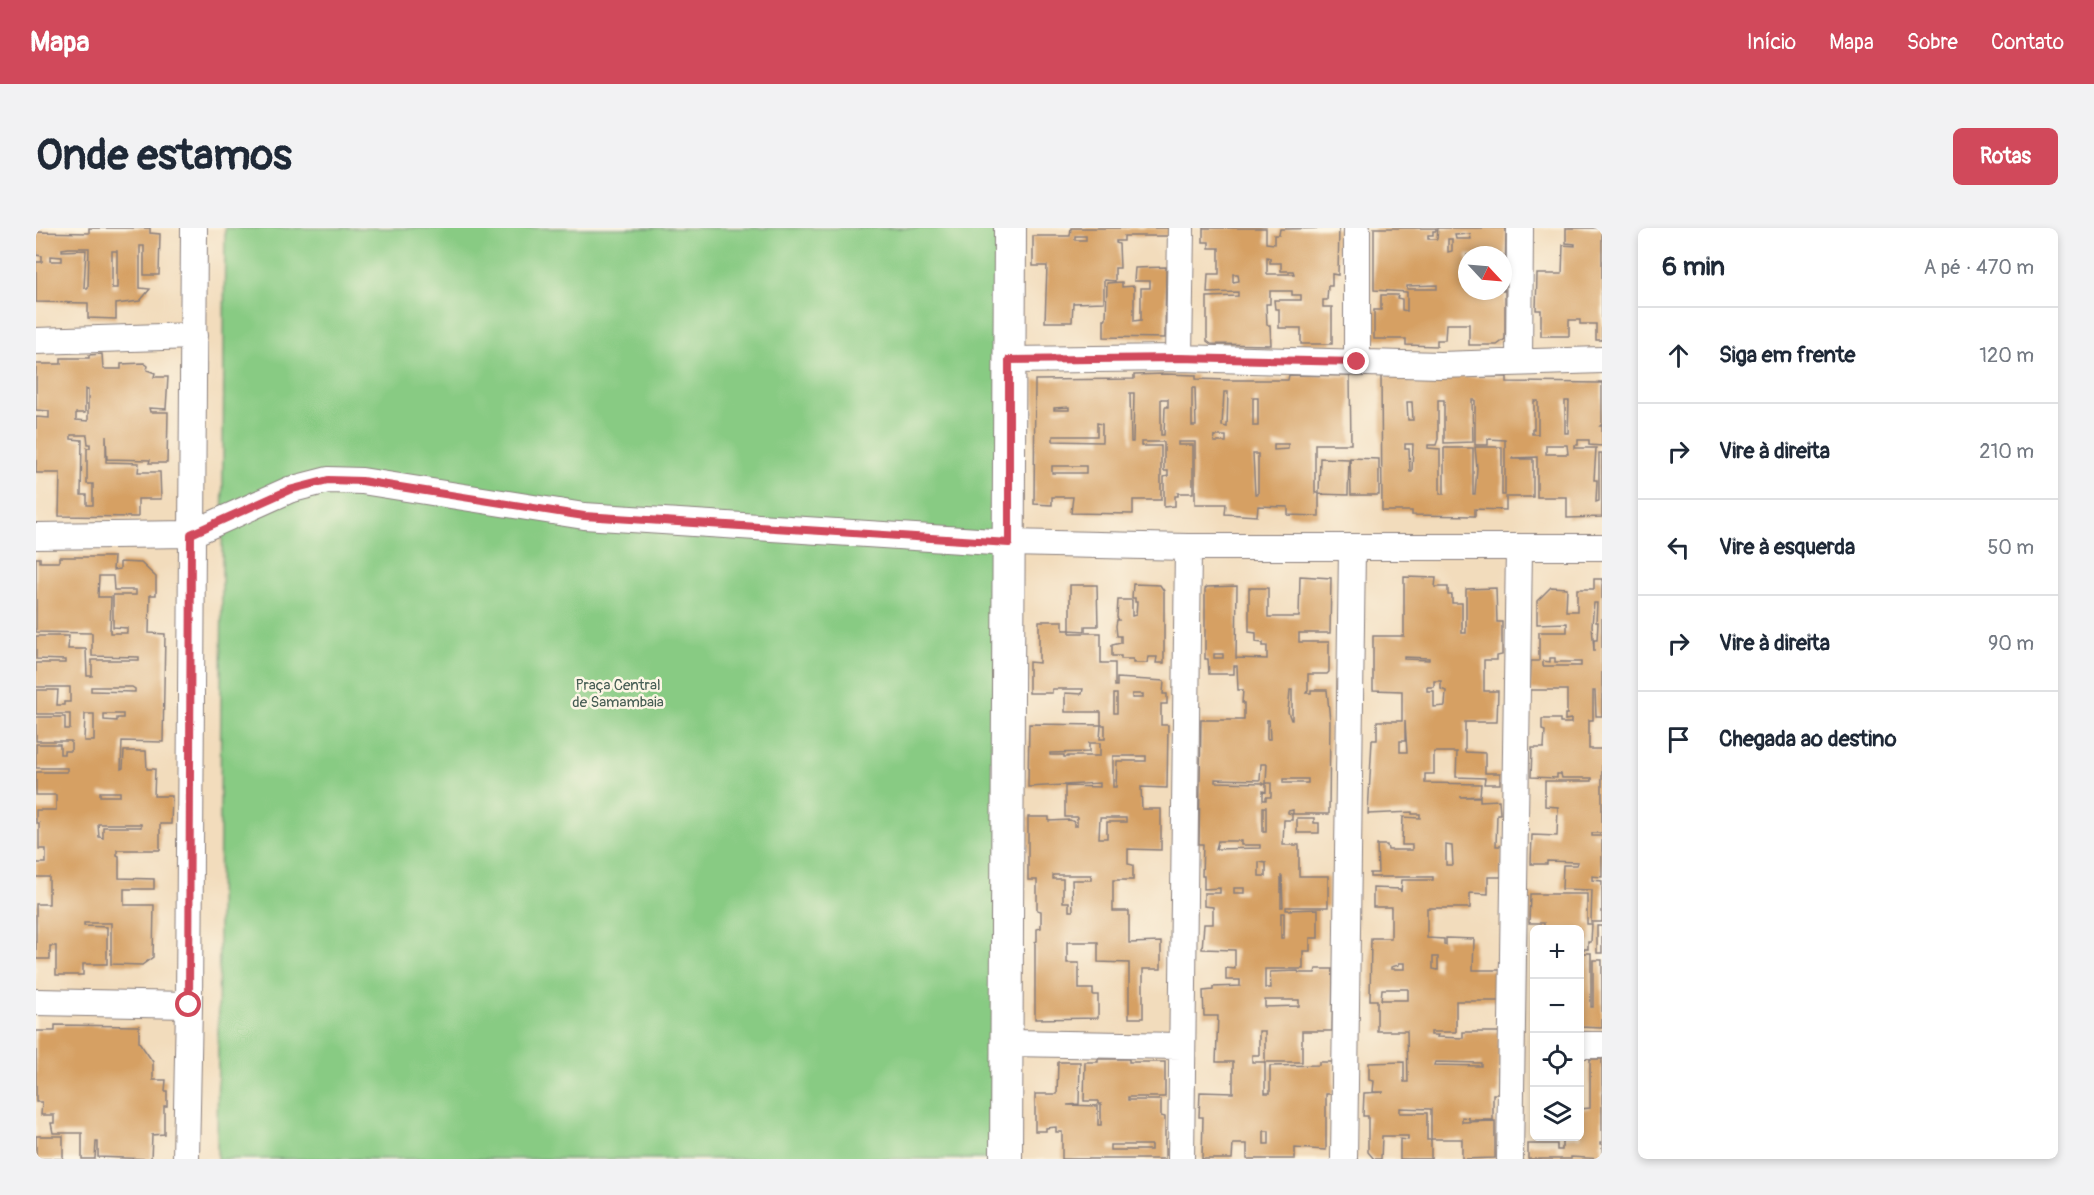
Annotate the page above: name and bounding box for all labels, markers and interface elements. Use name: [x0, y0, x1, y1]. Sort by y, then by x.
text: Mapa: [30, 25, 89, 60]
text: Início: [1747, 29, 1796, 56]
text: Mapa: [1829, 29, 1874, 56]
text: Sobre: [1907, 29, 1958, 56]
text: Contato: [1991, 29, 2064, 56]
button: Rotas: [1953, 128, 2058, 185]
text: Onde estamos: [36, 130, 292, 182]
north arrow: [1458, 246, 1512, 300]
text: 6 min: [1662, 251, 1725, 283]
text: A pé · 470 m: [1924, 255, 2034, 280]
icon: ahead: [1662, 339, 1695, 372]
text: Siga em frente: [1719, 341, 1855, 369]
text: 120 m: [1979, 343, 2034, 368]
route end: [1343, 348, 1369, 374]
icon: right: [1662, 435, 1695, 468]
text: Vire à direita: [1719, 437, 1830, 465]
text: 210 m: [1979, 439, 2034, 464]
icon: left: [1662, 531, 1695, 564]
text: Vire à esquerda: [1719, 533, 1855, 561]
text: 50 m: [1987, 535, 2034, 560]
icon: right: [1662, 627, 1695, 660]
text: Vire à direita: [1719, 629, 1830, 657]
text: 90 m: [1988, 631, 2034, 656]
park label: Praça Central de Samambaia: [572, 676, 664, 712]
icon: arrive: [1662, 723, 1695, 756]
text: Chegada ao destino: [1719, 725, 1897, 753]
map controls: [1530, 925, 1584, 1141]
button: +: [1530, 925, 1584, 979]
button: −: [1530, 979, 1584, 1033]
route start: [175, 991, 201, 1017]
button: locate: [1530, 1033, 1584, 1087]
button: layers: [1530, 1087, 1584, 1141]

